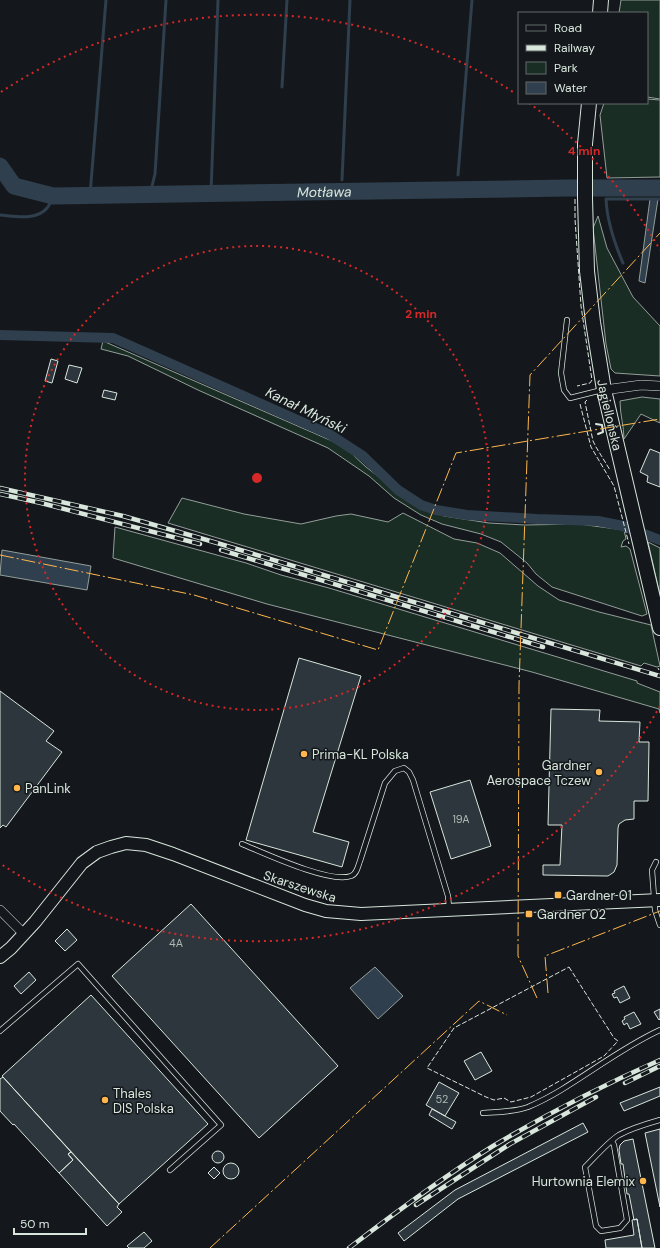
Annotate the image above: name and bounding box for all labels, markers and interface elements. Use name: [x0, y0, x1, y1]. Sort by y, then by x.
legend: [518, 12, 648, 104]
text: Road: [554, 20, 582, 36]
text: Railway: [554, 40, 595, 56]
text: Park: [554, 60, 578, 76]
text: Water: [554, 80, 588, 96]
text: 4 min: [568, 143, 600, 159]
water label: Motława: [297, 182, 352, 201]
text: 2 min: [405, 306, 437, 322]
street label: Jagiellońska: [593, 378, 626, 452]
water label: Kanał Młyński: [263, 383, 350, 438]
centre of rings: [250, 471, 264, 485]
place label: Prima-KL Polska: [312, 746, 409, 763]
marker: Prima-KL Polska: [299, 749, 309, 759]
place label: Gardner Aerospace Tczew: [486, 757, 591, 789]
marker: Gardner Aerospace Tczew: [594, 767, 604, 777]
place label: PanLink: [25, 780, 71, 797]
marker: PanLink: [12, 783, 22, 793]
house number: 19A: [452, 812, 470, 826]
street label: Skarszewska: [261, 867, 338, 906]
place label: Gardner 01: [566, 887, 632, 904]
marker: Gardner 01: [553, 890, 563, 900]
place label: Gardner 02: [537, 906, 606, 923]
marker: Gardner 02: [524, 909, 534, 919]
house number: 4A: [169, 936, 183, 950]
place label: Thales DIS Polska: [113, 1085, 174, 1117]
house number: 52: [436, 1092, 448, 1106]
marker: Thales DIS Polska: [100, 1095, 110, 1105]
place label: Hurtownia Elemix: [532, 1173, 636, 1190]
marker: Hurtownia Elemix: [638, 1176, 648, 1186]
scale bar: [14, 1210, 86, 1236]
text: 50 m: [20, 1216, 49, 1232]

